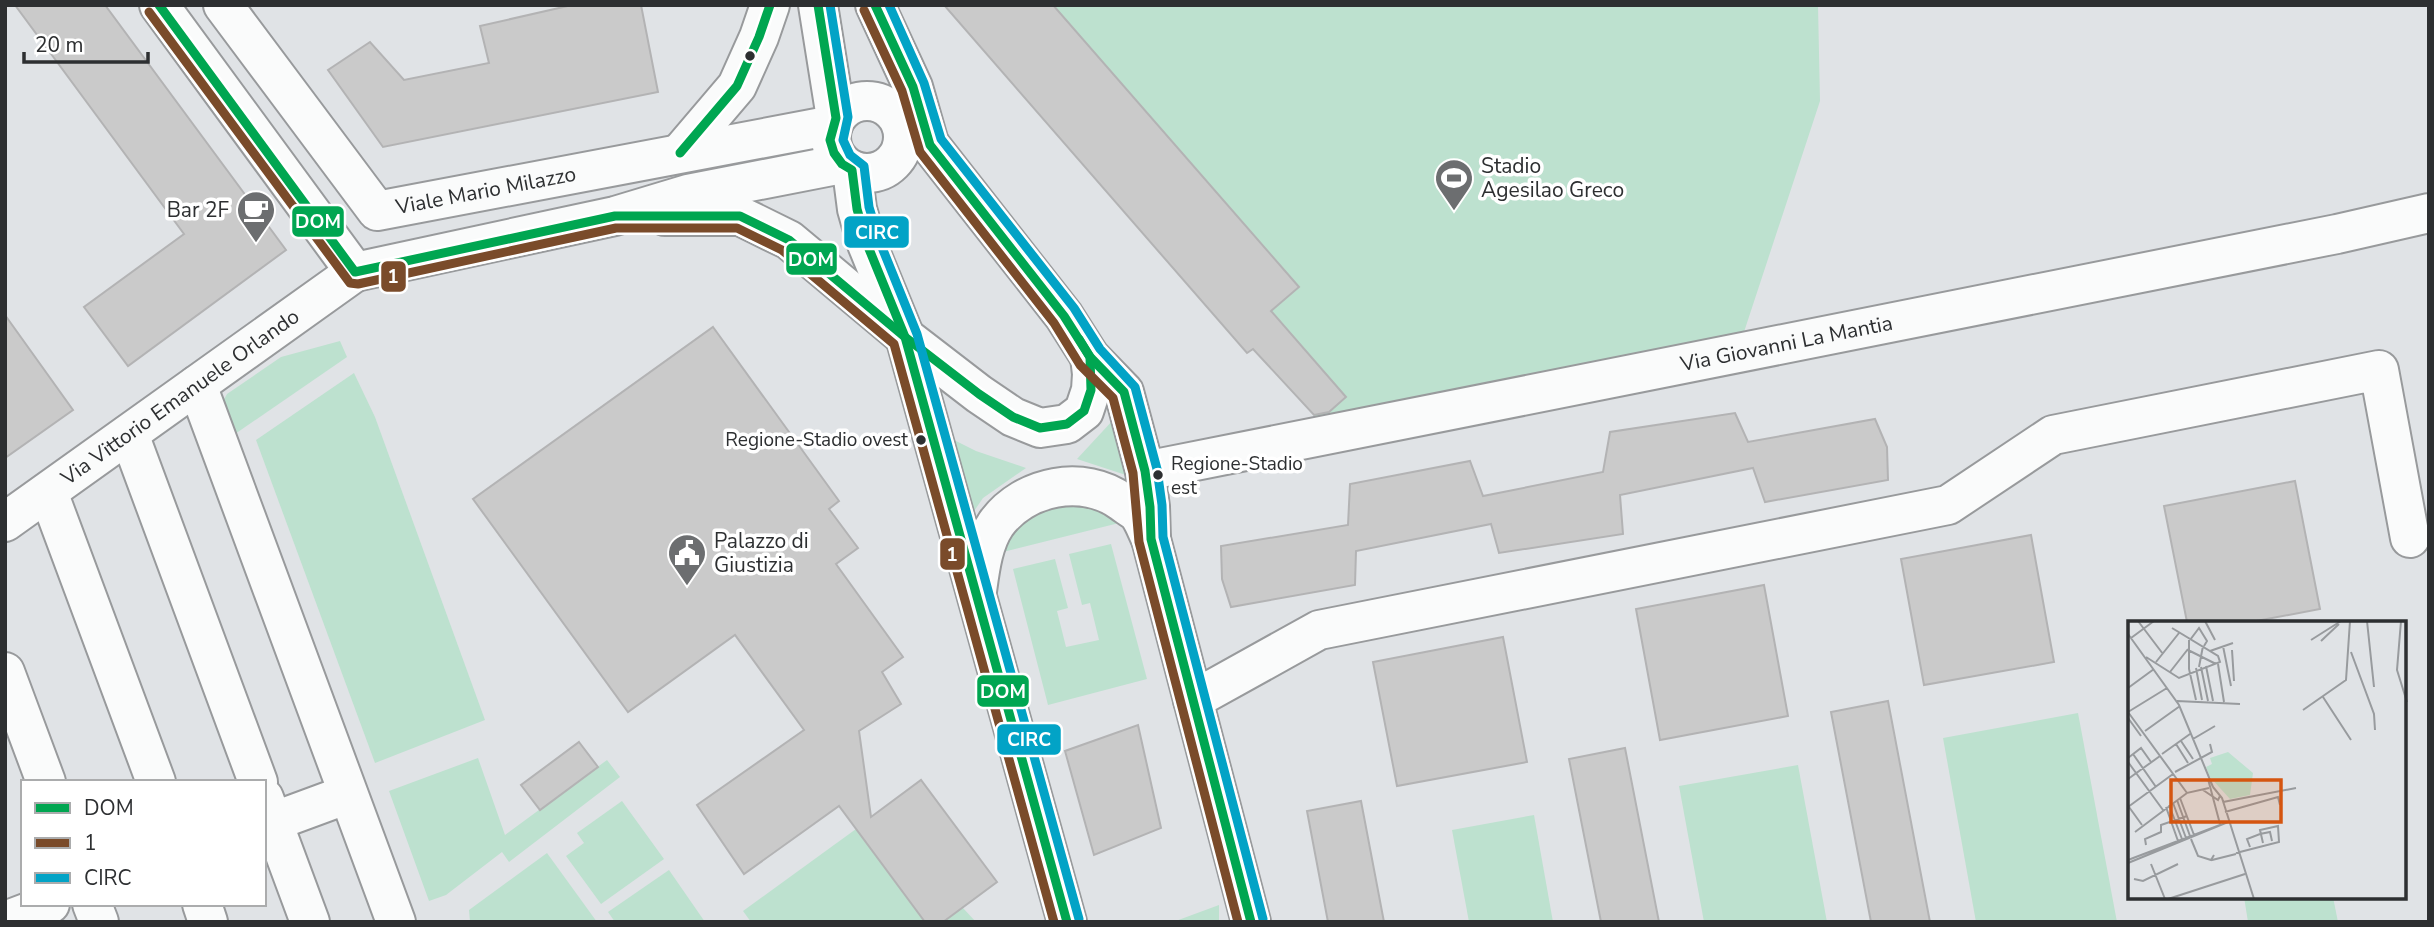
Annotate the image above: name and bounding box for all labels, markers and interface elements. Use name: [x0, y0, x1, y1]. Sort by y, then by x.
scale bar: [24, 21, 149, 65]
text: 20 m: [35, 31, 84, 59]
unlabelled marker: [743, 49, 757, 63]
place label: Stadio Agesilao Greco: [1481, 152, 1624, 204]
sports icon: Stadio Agesilao Greco: [1433, 157, 1475, 212]
street label: Viale Mario Milazzo: [392, 160, 578, 221]
cafe icon: Bar 2F: [235, 189, 277, 244]
place label: Bar 2F: [167, 196, 229, 224]
line badge: DOM: [291, 205, 345, 238]
text: DOM: [295, 209, 341, 235]
line badge: CIRC: [843, 215, 910, 249]
text: CIRC: [855, 220, 899, 246]
line badge: DOM: [785, 242, 838, 276]
text: DOM: [788, 247, 834, 273]
line badge: 1: [380, 260, 407, 293]
text: 1: [387, 264, 399, 290]
street label: Via Vittorio Emanuele Orlando: [54, 302, 305, 492]
street label: Via Giovanni La Mantia: [1677, 309, 1895, 378]
place label: Regione-Stadio ovest: [725, 427, 908, 453]
marker: Regione-Stadio ovest: [914, 433, 928, 447]
place label: Regione-Stadio est: [1171, 451, 1303, 501]
marker: Regione-Stadio est: [1151, 468, 1165, 482]
place label: Palazzo di Giustizia: [714, 527, 809, 579]
public building icon: Palazzo di Giustizia: [666, 532, 708, 587]
line badge: 1: [939, 537, 966, 571]
text: 1: [946, 542, 958, 568]
inset map: [2128, 621, 2406, 899]
line badge: DOM: [976, 674, 1030, 708]
text: DOM: [980, 679, 1026, 705]
line badge: CIRC: [996, 723, 1062, 756]
text: CIRC: [1007, 727, 1051, 753]
legend: [21, 780, 266, 906]
text: DOM: [84, 794, 134, 822]
text: 1: [84, 829, 97, 857]
text: CIRC: [84, 864, 132, 892]

